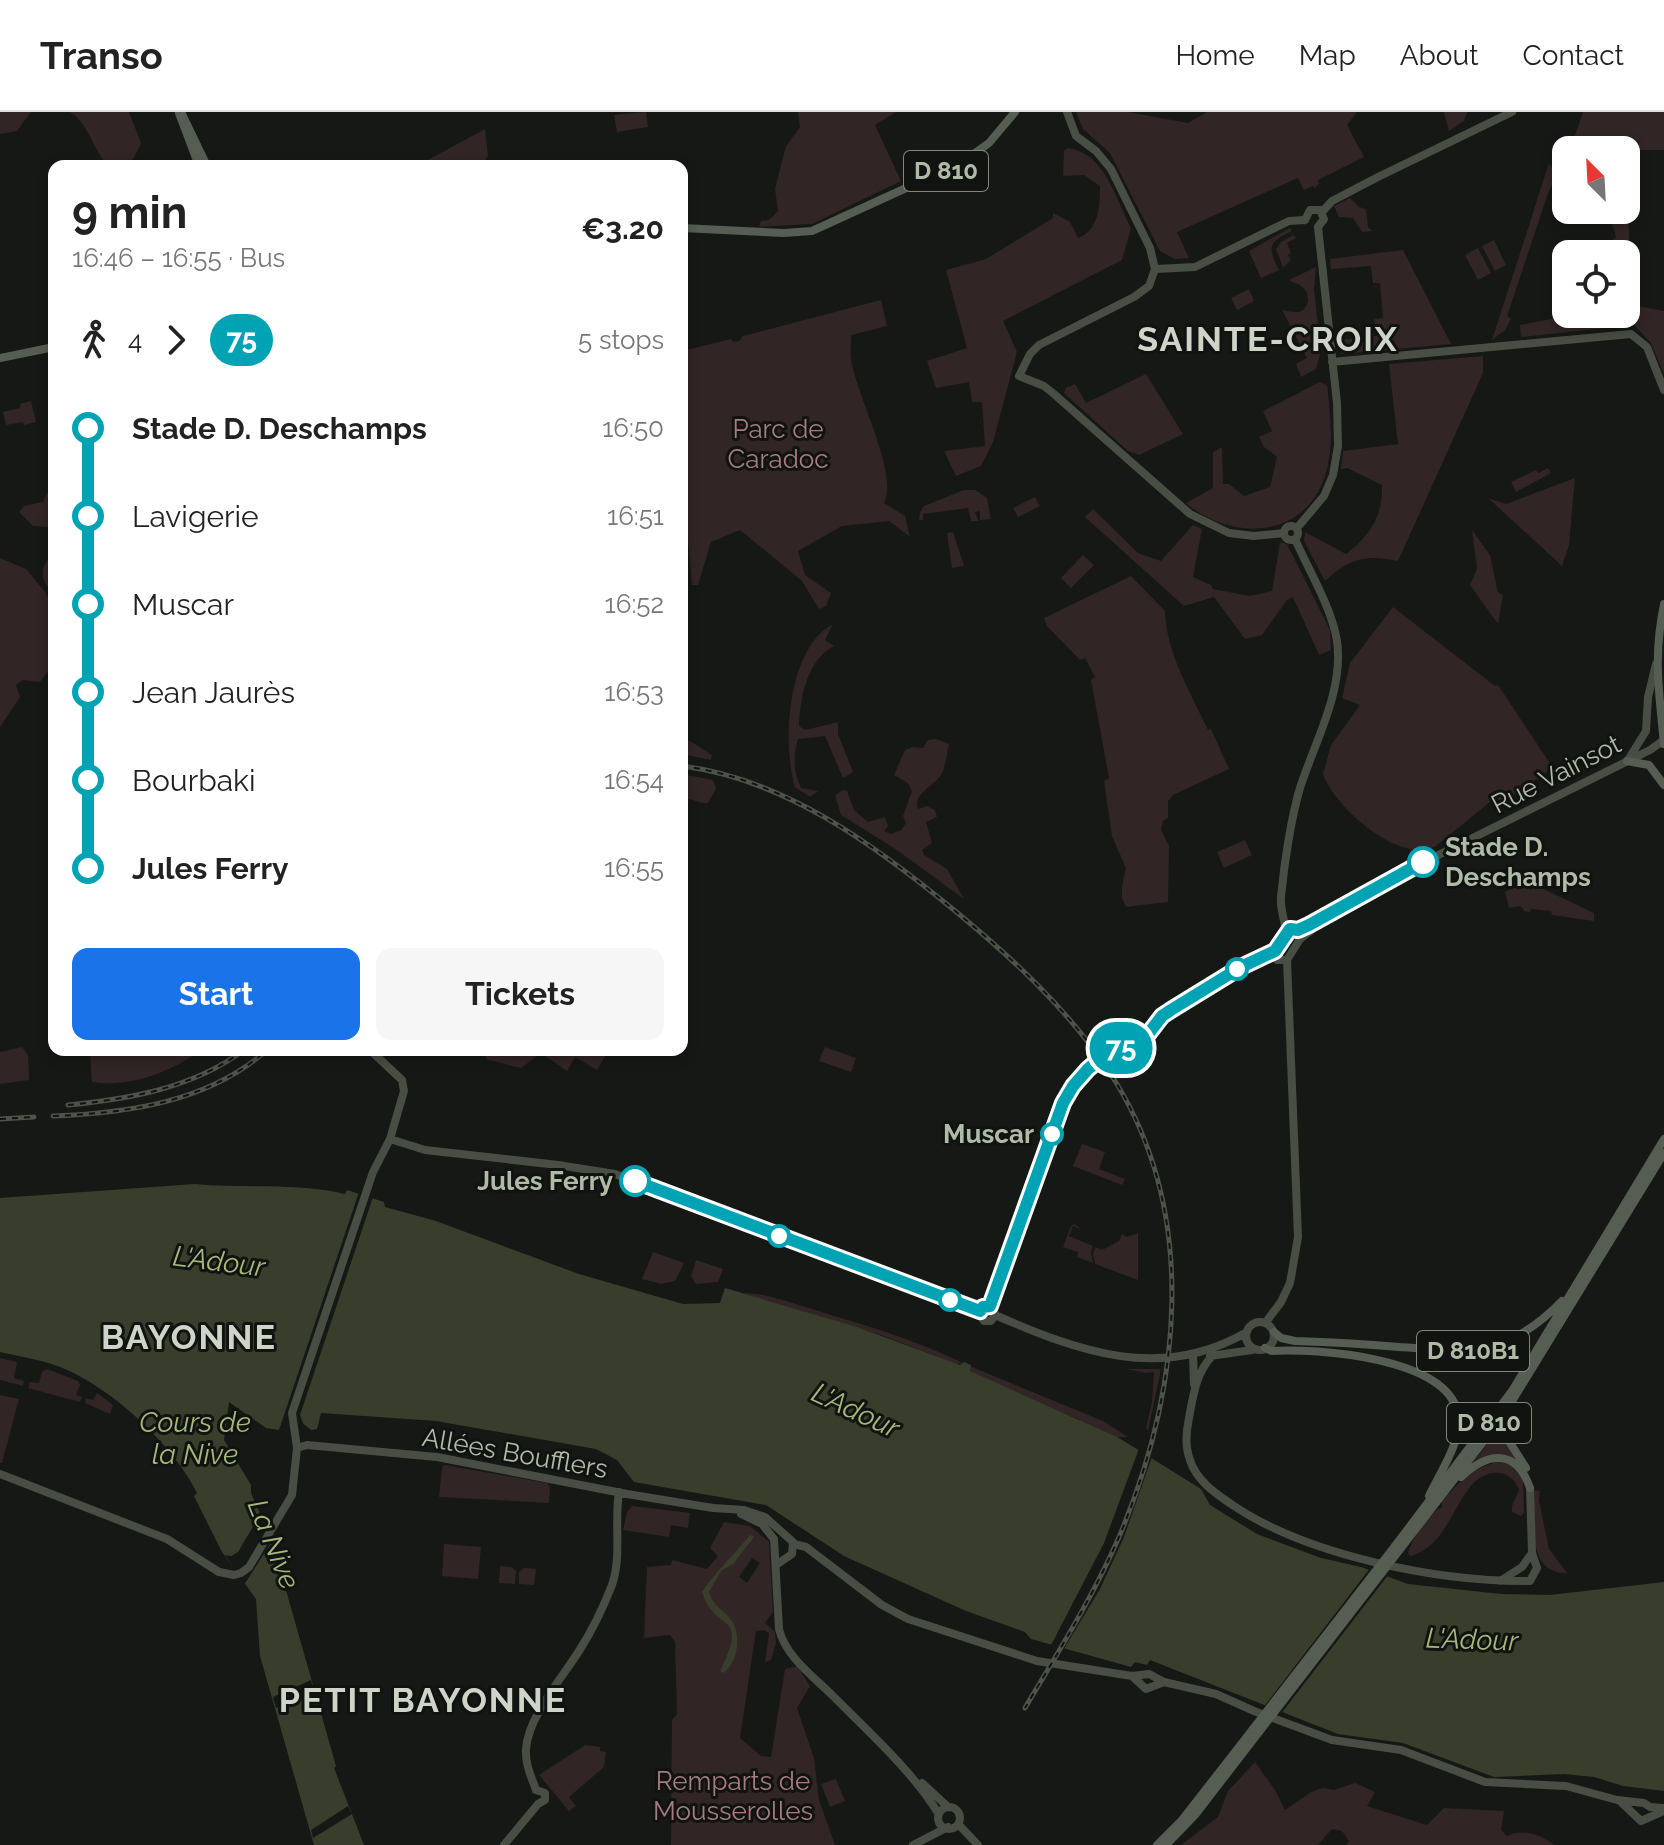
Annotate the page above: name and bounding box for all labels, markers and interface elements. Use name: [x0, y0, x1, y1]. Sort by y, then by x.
text: Transo: [40, 33, 163, 78]
text: Home: [1175, 39, 1255, 72]
text: Map: [1299, 39, 1356, 72]
text: About: [1400, 39, 1479, 72]
text: Contact: [1523, 39, 1624, 72]
north arrow: [1552, 136, 1640, 224]
map controls: [1552, 136, 1640, 328]
road number: D 810: [904, 151, 988, 191]
text: 9 min: [72, 187, 187, 238]
text: €3.20: [581, 211, 664, 246]
button: locate: [1552, 240, 1640, 328]
text: 16:46 – 16:55 · Bus: [72, 243, 285, 273]
icon: walk: [72, 318, 116, 362]
icon: forward: [154, 318, 198, 362]
district label: SAINTE-CROIX: [1137, 319, 1399, 359]
text: 75: [226, 323, 257, 356]
text: 4: [128, 325, 142, 355]
text: 5 stops: [578, 325, 664, 355]
text: Stade D. Deschamps: [132, 411, 427, 446]
text: 16:50: [602, 413, 664, 443]
park label: Parc de Caradoc: [727, 414, 829, 474]
text: Lavigerie: [132, 499, 259, 534]
text: 16:51: [607, 501, 664, 531]
text: Muscar: [132, 587, 234, 622]
text: 16:52: [605, 589, 664, 619]
text: Jean Jaurès: [132, 675, 295, 710]
text: 16:53: [604, 677, 664, 707]
street label: Rue Vainsot: [1486, 728, 1626, 819]
text: Bourbaki: [132, 763, 255, 798]
text: 16:54: [604, 765, 664, 795]
place label: Stade D. Deschamps: [1445, 832, 1591, 892]
marker: Stade D. Deschamps: [1408, 847, 1438, 877]
text: Jules Ferry: [132, 851, 289, 886]
text: 16:55: [604, 853, 664, 883]
button: Start: [72, 948, 360, 1040]
button: Tickets: [376, 948, 664, 1040]
unlabelled marker: [1226, 958, 1248, 980]
line badge: 75: [1085, 1022, 1157, 1074]
text: 75: [1106, 1031, 1136, 1064]
place label: Muscar: [943, 1119, 1034, 1149]
marker: Muscar: [1041, 1123, 1063, 1145]
place label: Jules Ferry: [477, 1166, 613, 1196]
marker: Jules Ferry: [620, 1166, 650, 1196]
unlabelled marker: [768, 1225, 790, 1247]
water label: L'Adour: [171, 1239, 268, 1284]
unlabelled marker: [939, 1289, 961, 1311]
district label: BAYONNE: [101, 1317, 277, 1357]
road number: D 810B1: [1417, 1331, 1529, 1371]
water label: L'Adour: [807, 1376, 906, 1446]
road number: D 810: [1447, 1403, 1531, 1443]
water label: Cours de la Nive: [139, 1406, 251, 1471]
street label: Allées Boufflers: [420, 1422, 610, 1484]
water label: La Nive: [241, 1494, 306, 1594]
water label: L'Adour: [1425, 1621, 1520, 1658]
district label: PETIT BAYONNE: [279, 1680, 567, 1720]
park label: Remparts de Mousserolles: [653, 1766, 813, 1826]

